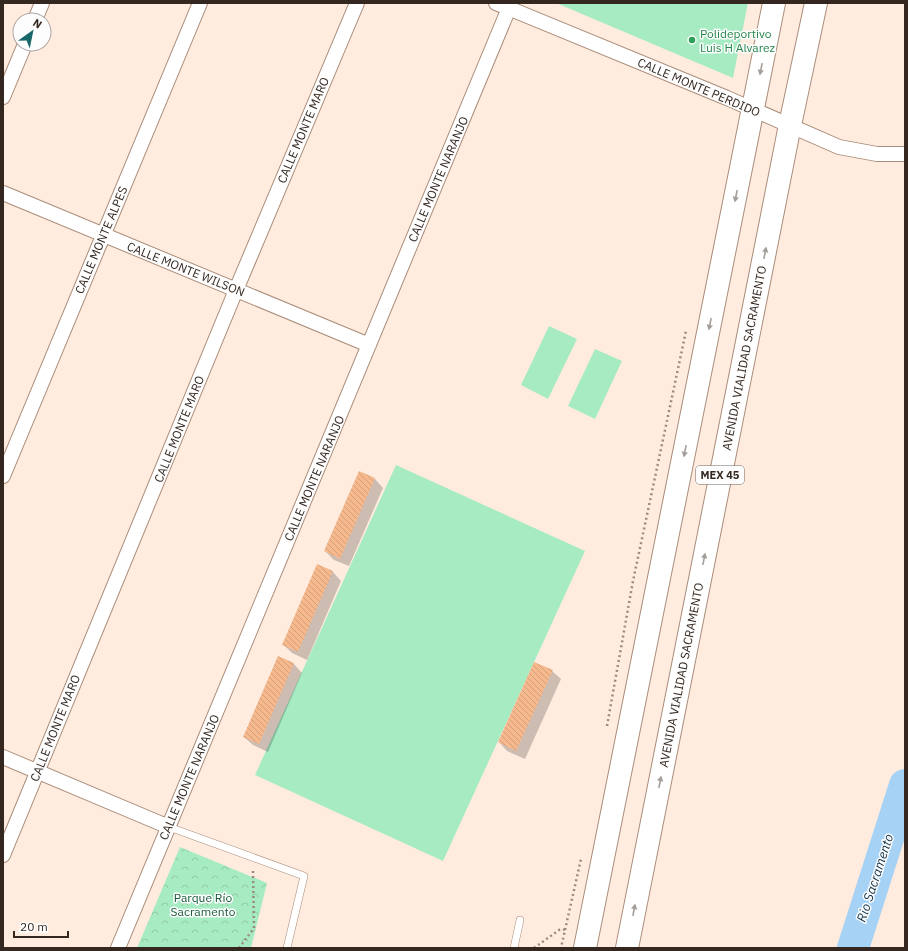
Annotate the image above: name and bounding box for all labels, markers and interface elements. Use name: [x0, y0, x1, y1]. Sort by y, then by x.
north arrow: [12, 12, 52, 52]
text: N: [30, 16, 45, 32]
place label: Polideportivo Luis H Alvarez: [700, 26, 776, 55]
marker: Polideportivo Luis H Alvarez: [687, 35, 697, 45]
street label: CALLE MONTE PERDIDO: [635, 54, 763, 120]
one-way arrow: [758, 63, 764, 75]
street label: CALLE MONTE MARO: [274, 75, 332, 185]
street label: CALLE MONTE NARANJO: [405, 114, 471, 244]
street label: CALLE MONTE ALPES: [72, 184, 130, 296]
one-way arrow: [732, 190, 738, 202]
street label: CALLE MONTE WILSON: [125, 238, 247, 300]
one-way arrow: [762, 246, 768, 259]
street label: AVENIDA VIALIDAD SACRAMENTO: [719, 264, 769, 452]
one-way arrow: [707, 318, 713, 330]
street label: CALLE MONTE MARO: [151, 373, 207, 485]
street label: CALLE MONTE NARANJO: [281, 413, 347, 543]
one-way arrow: [681, 445, 687, 457]
road number: MEX 45: [696, 466, 744, 484]
one-way arrow: [701, 552, 707, 565]
street label: AVENIDA VIALIDAD SACRAMENTO: [656, 581, 706, 769]
street label: CALLE MONTE MARO: [27, 672, 83, 784]
street label: CALLE MONTE NARANJO: [156, 712, 222, 842]
one-way arrow: [657, 776, 663, 788]
water label: Rio Sacramento: [853, 832, 897, 924]
park label: Parque Río Sacramento: [171, 890, 236, 919]
one-way arrow: [632, 904, 638, 916]
scale bar: [14, 913, 68, 939]
text: 20 m: [20, 919, 48, 934]

